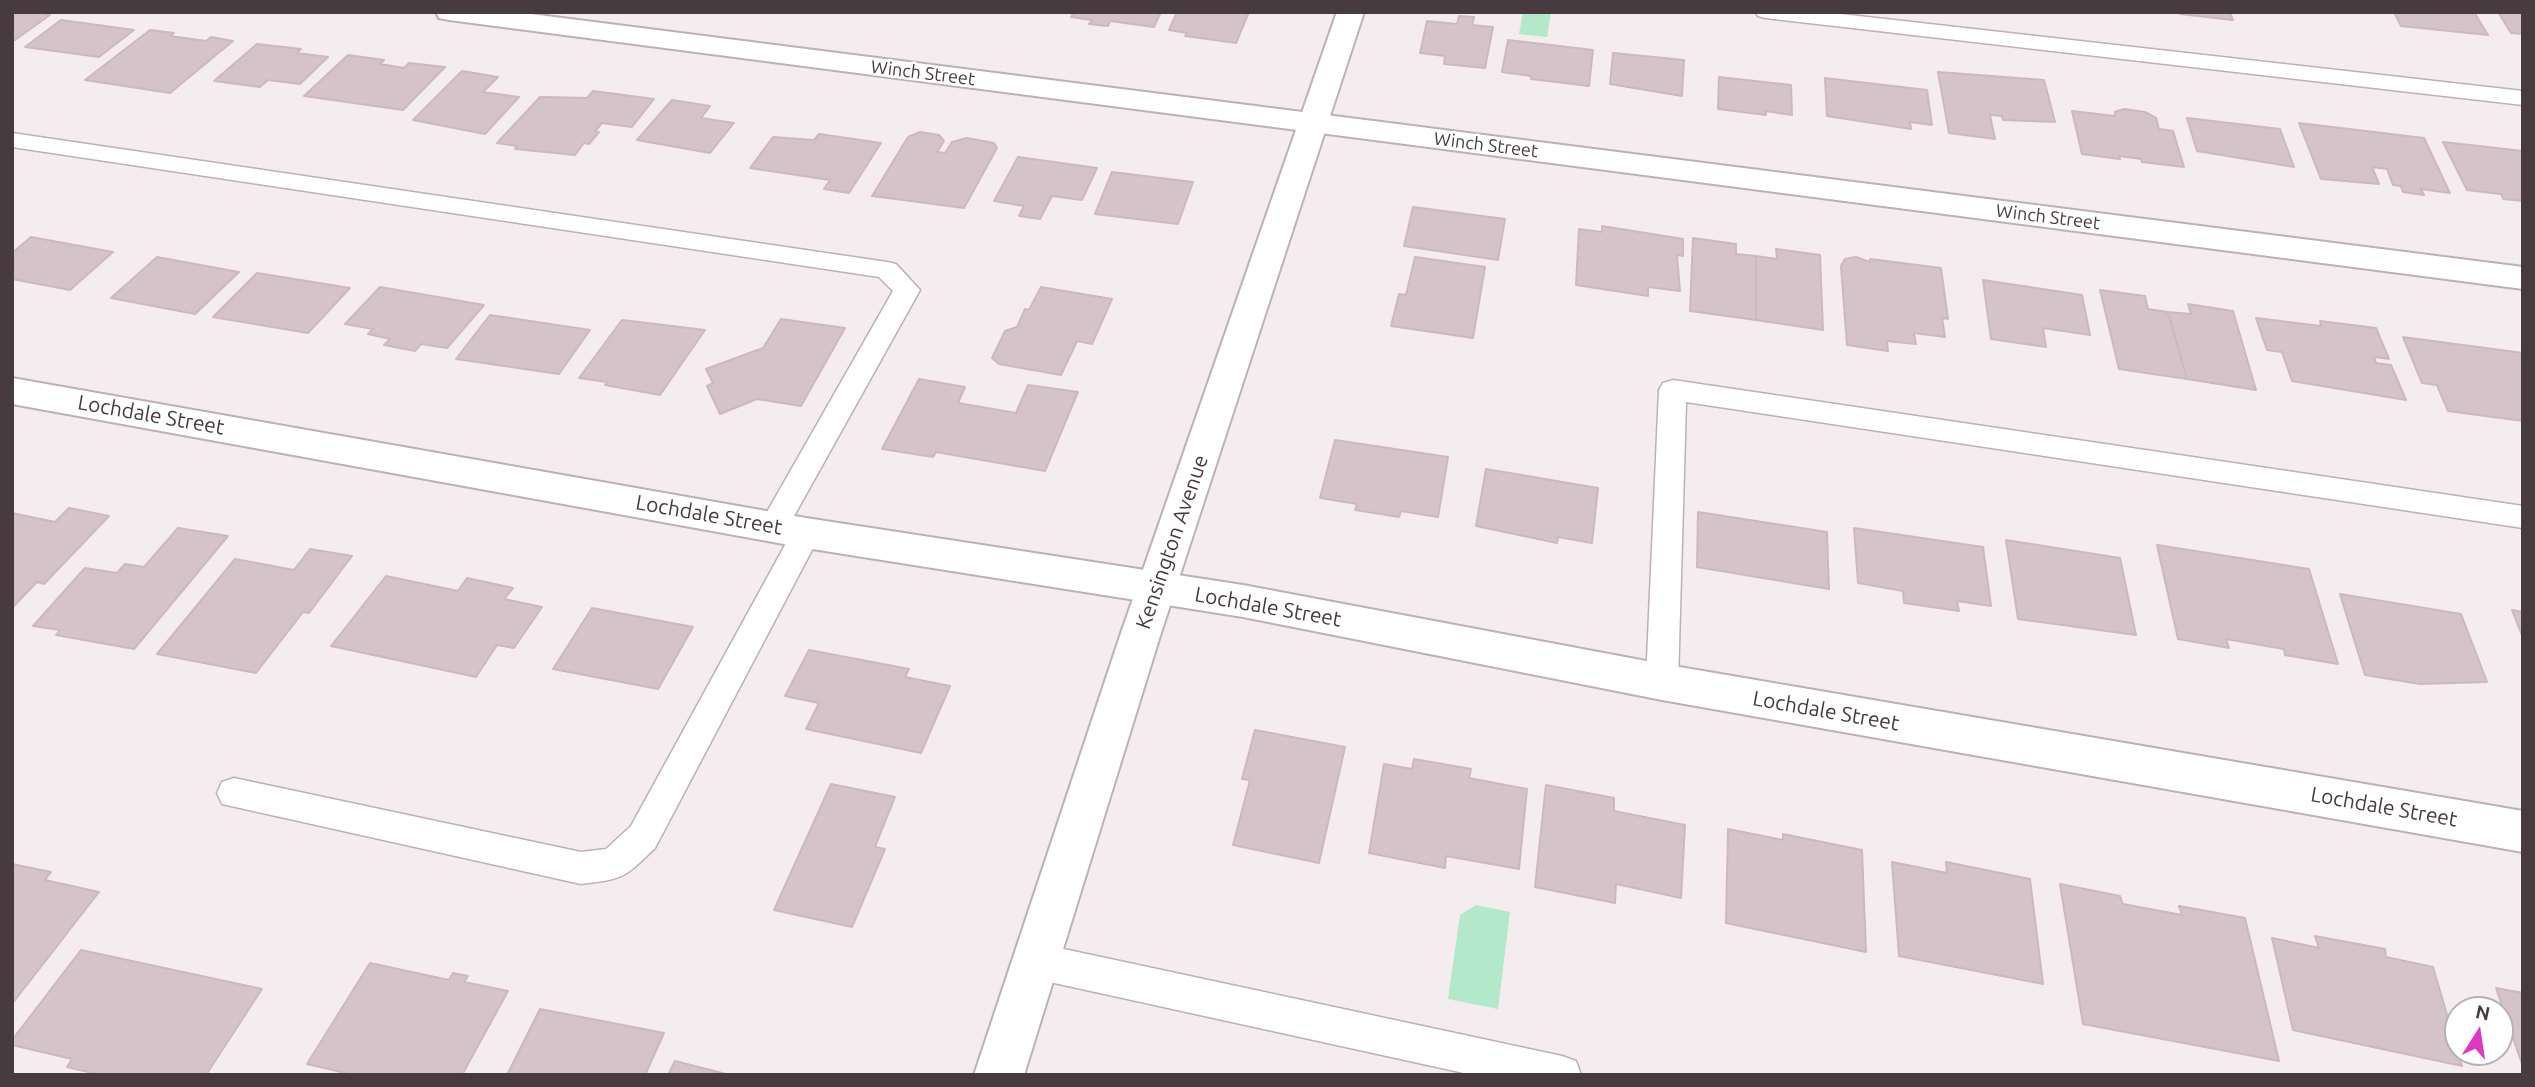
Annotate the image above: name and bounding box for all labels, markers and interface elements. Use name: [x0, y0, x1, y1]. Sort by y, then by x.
street label: Winch Street: [870, 56, 976, 90]
street label: Winch Street: [1433, 128, 1539, 162]
street label: Winch Street: [1995, 200, 2101, 234]
street label: Lochdale Street: [76, 390, 226, 440]
street label: Kensington Avenue: [1130, 452, 1214, 632]
street label: Lochdale Street: [634, 490, 784, 540]
street label: Lochdale Street: [1193, 582, 1343, 632]
street label: Lochdale Street: [1751, 686, 1901, 736]
street label: Lochdale Street: [2309, 782, 2459, 832]
north arrow: [2444, 996, 2514, 1066]
text: N: [2474, 1000, 2492, 1025]

